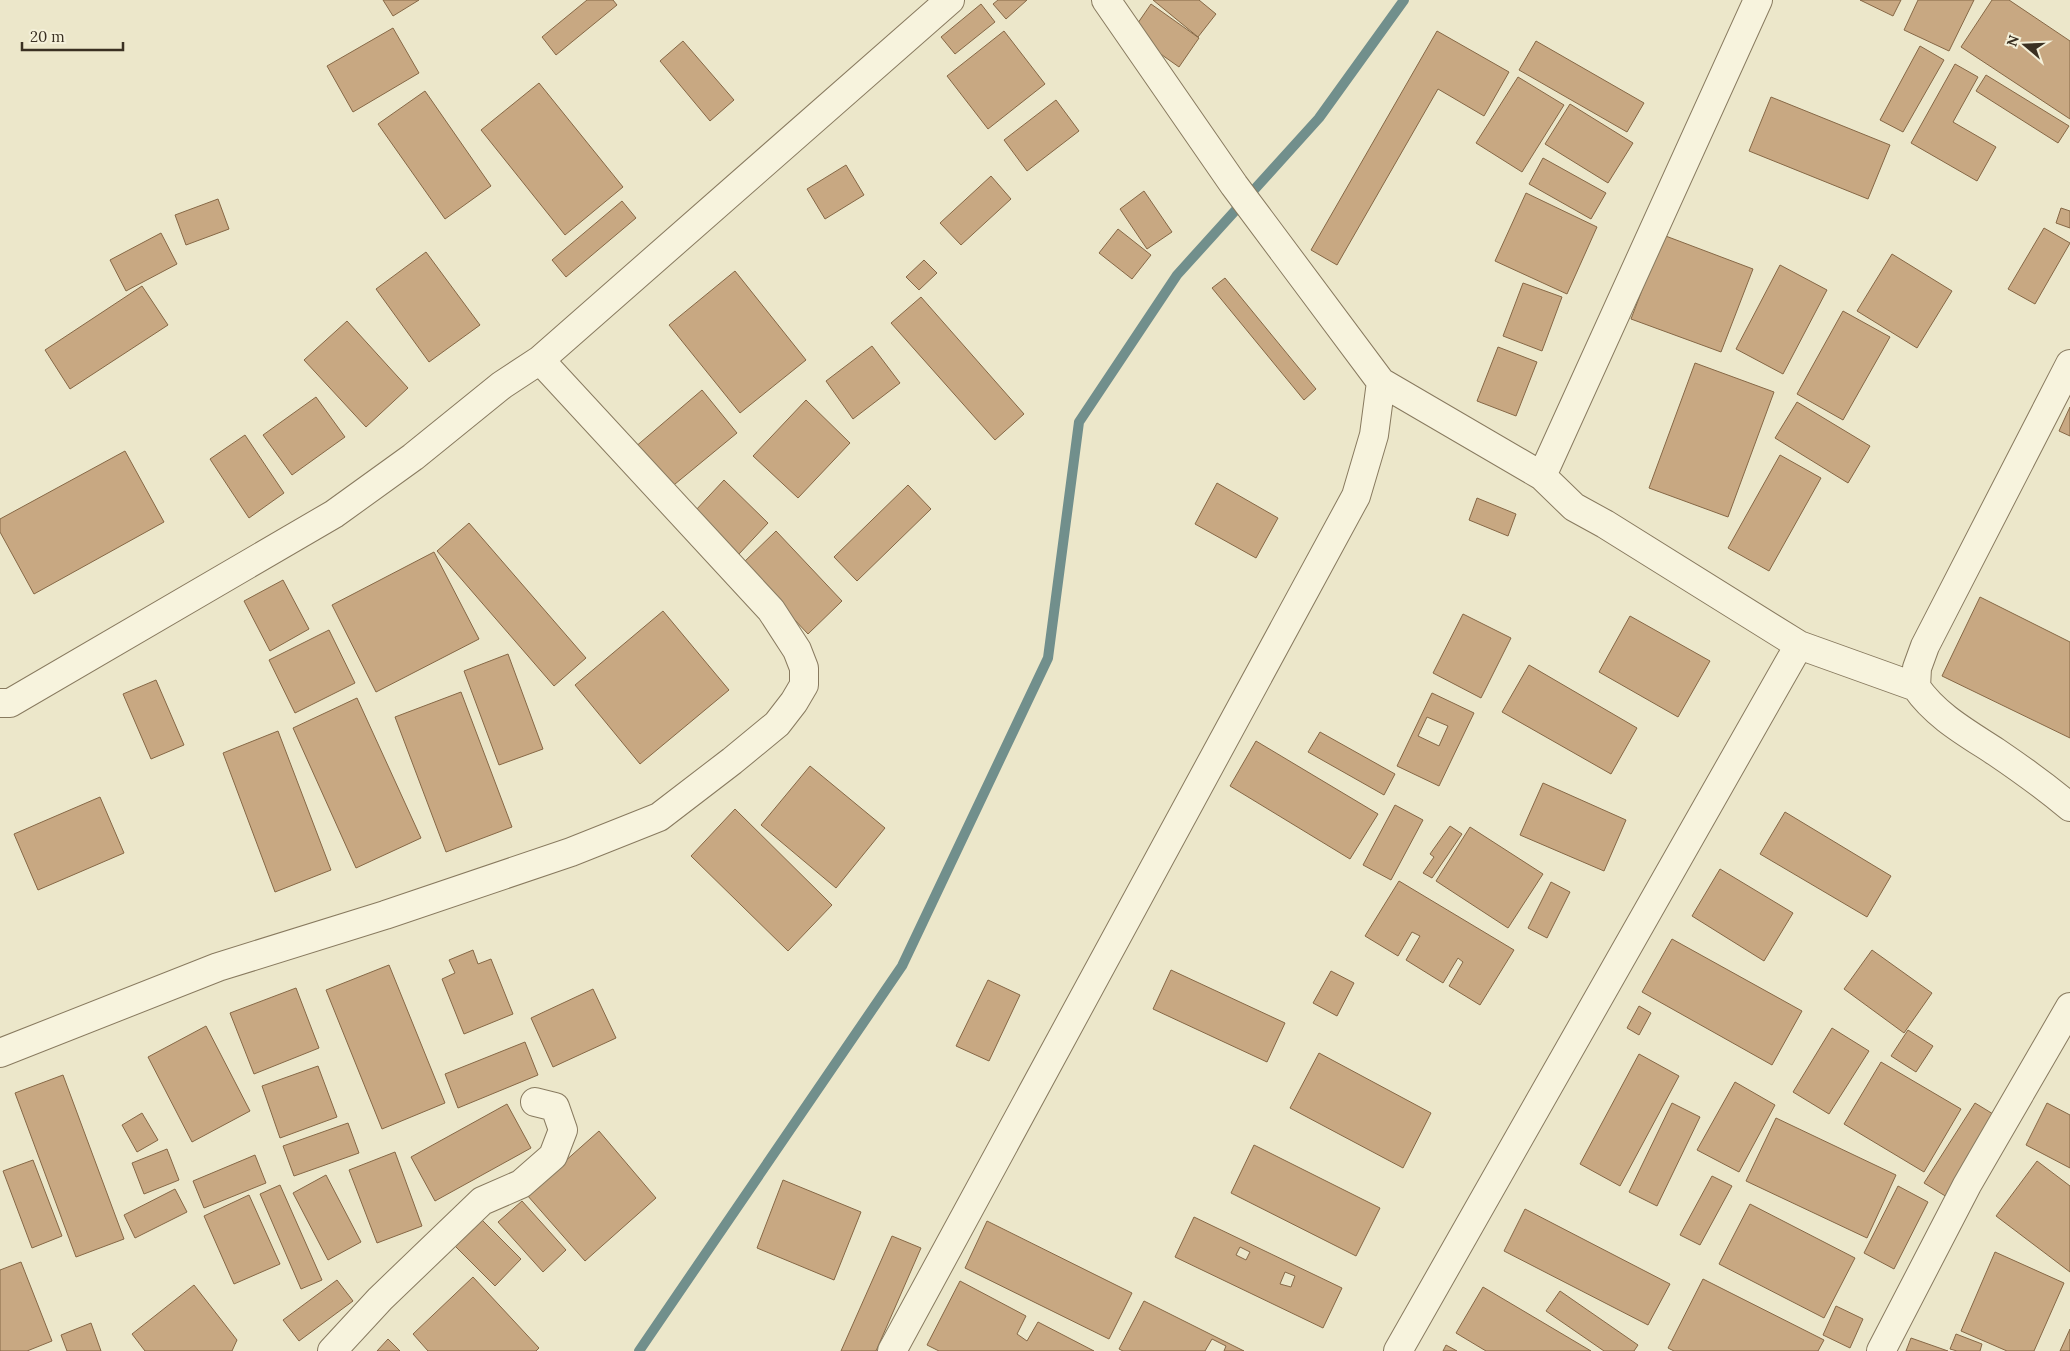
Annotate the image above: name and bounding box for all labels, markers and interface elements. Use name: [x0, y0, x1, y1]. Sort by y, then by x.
scale bar: [22, 20, 124, 52]
north arrow: [2000, 20, 2050, 70]
text: 20 m: [30, 27, 65, 46]
text: N: [2002, 33, 2023, 49]

